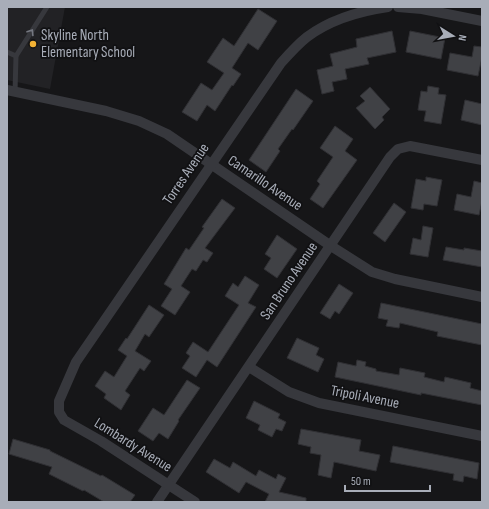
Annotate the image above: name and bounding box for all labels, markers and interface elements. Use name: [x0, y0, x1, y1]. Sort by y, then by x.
north arrow: [433, 16, 473, 56]
place label: Skyline North Elementary School: [41, 26, 135, 62]
one-way arrow: [27, 29, 34, 36]
text: N: [455, 34, 469, 42]
marker: Skyline North Elementary School: [28, 39, 38, 49]
street label: Torres Avenue: [159, 140, 213, 208]
street label: Camarillo Avenue: [224, 151, 306, 215]
street label: San Bruno Avenue: [256, 238, 322, 324]
street label: Tripoli Avenue: [329, 381, 401, 413]
street label: Lombardy Avenue: [90, 414, 176, 476]
scale bar: [345, 467, 430, 493]
text: 50 m: [351, 474, 371, 489]

